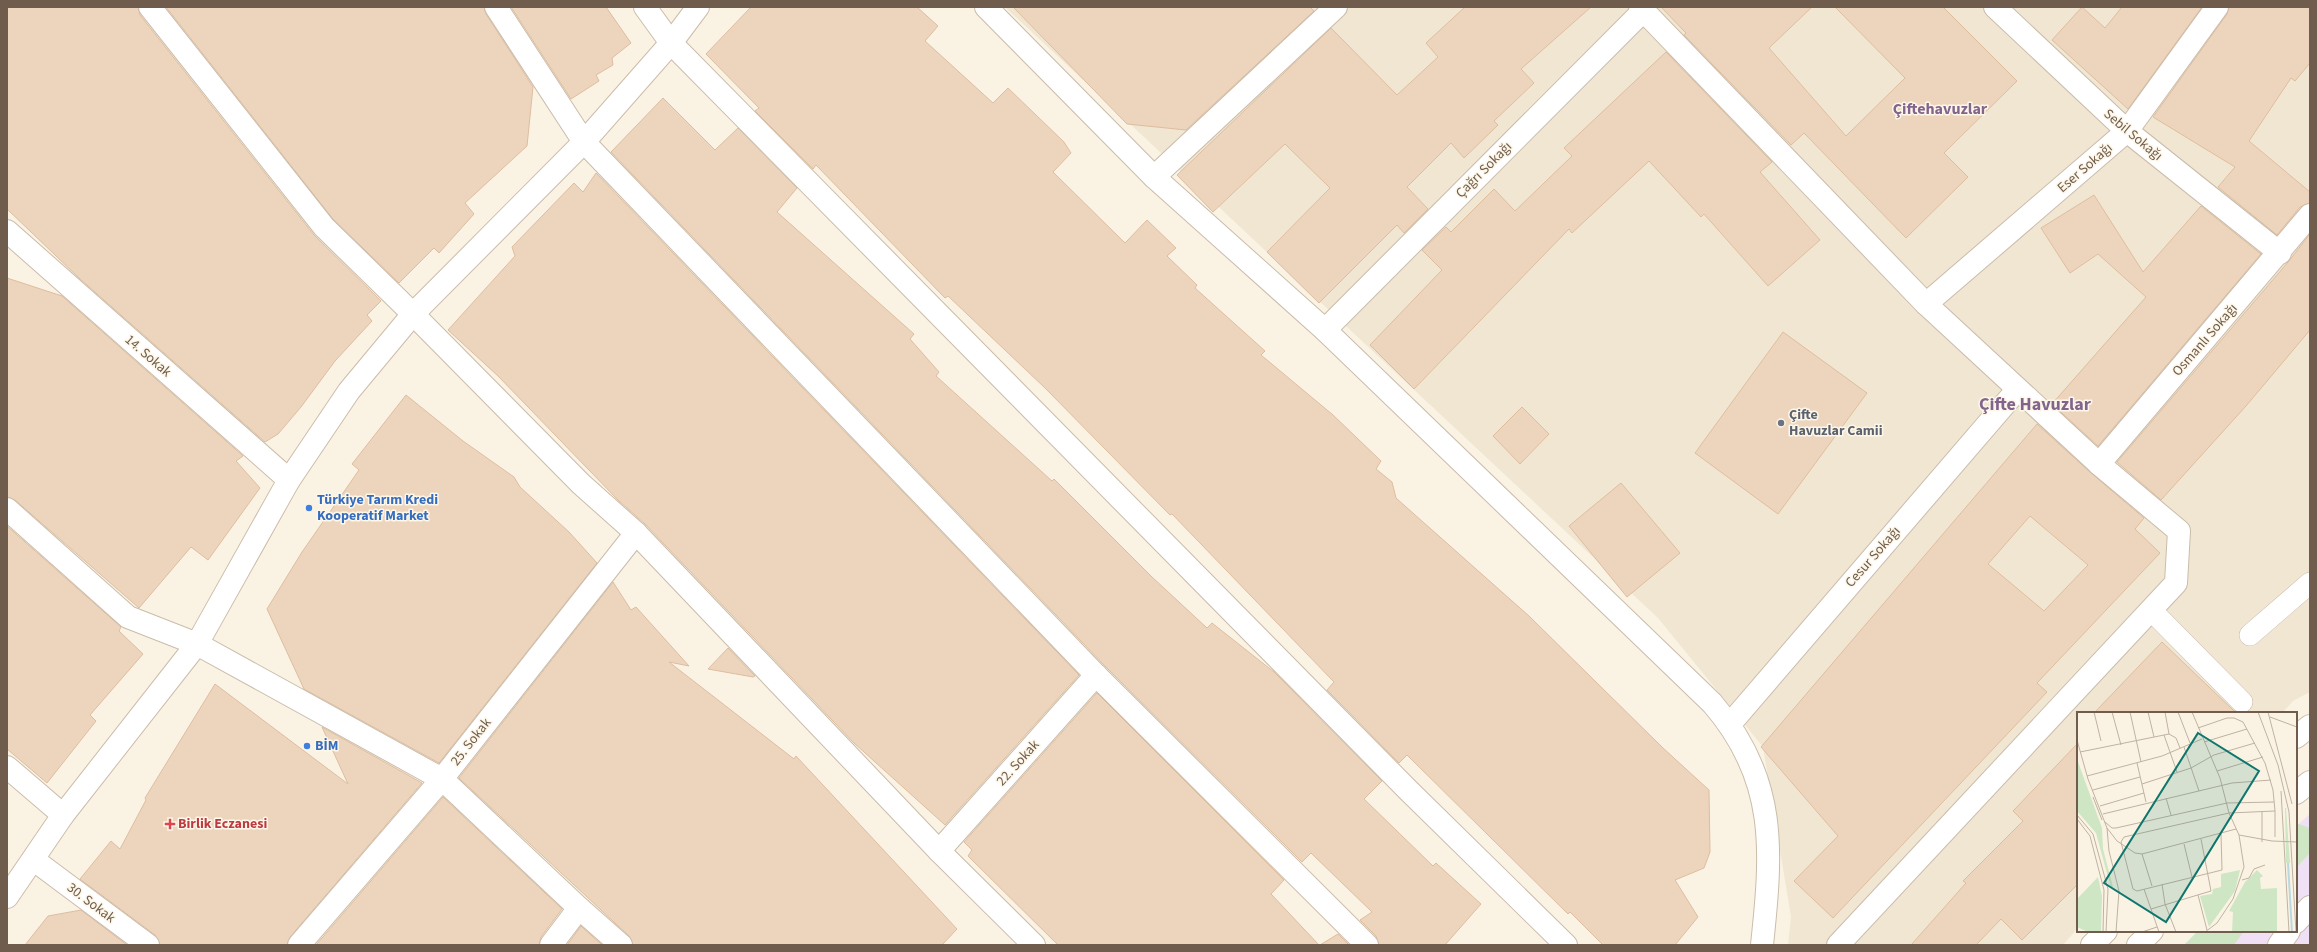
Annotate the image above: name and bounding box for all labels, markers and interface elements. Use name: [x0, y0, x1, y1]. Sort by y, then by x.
district label: Çiftehavuzlar: [1893, 98, 1988, 120]
street label: Sebil Sokağı: [2099, 104, 2167, 166]
street label: Çağrı Sokağı: [1451, 137, 1517, 203]
street label: Eser Sokağı: [2053, 138, 2117, 198]
street label: Osmanlı Sokağı: [2168, 299, 2242, 381]
street label: 14. Sokak: [120, 330, 176, 382]
district label: Çifte Havuzlar: [1979, 392, 2092, 417]
place label: Çifte Havuzlar Camii: [1789, 405, 1883, 441]
marker: Çifte Havuzlar Camii: [1776, 418, 1786, 428]
place label: Türkiye Tarım Kredi Kooperatif Market: [317, 490, 438, 526]
marker: Türkiye Tarım Kredi Kooperatif Market: [304, 503, 314, 513]
street label: Cesur Sokağı: [1841, 522, 1905, 592]
inset map: [2077, 712, 2297, 932]
street label: 25. Sokak: [446, 714, 496, 770]
street label: 22. Sokak: [992, 735, 1044, 791]
place label: BİM: [315, 736, 338, 756]
marker: BİM: [302, 741, 312, 751]
place label: Birlik Eczanesi: [178, 814, 267, 834]
marker: Birlik Eczanesi: [165, 819, 175, 829]
street label: 30. Sokak: [63, 878, 119, 928]

